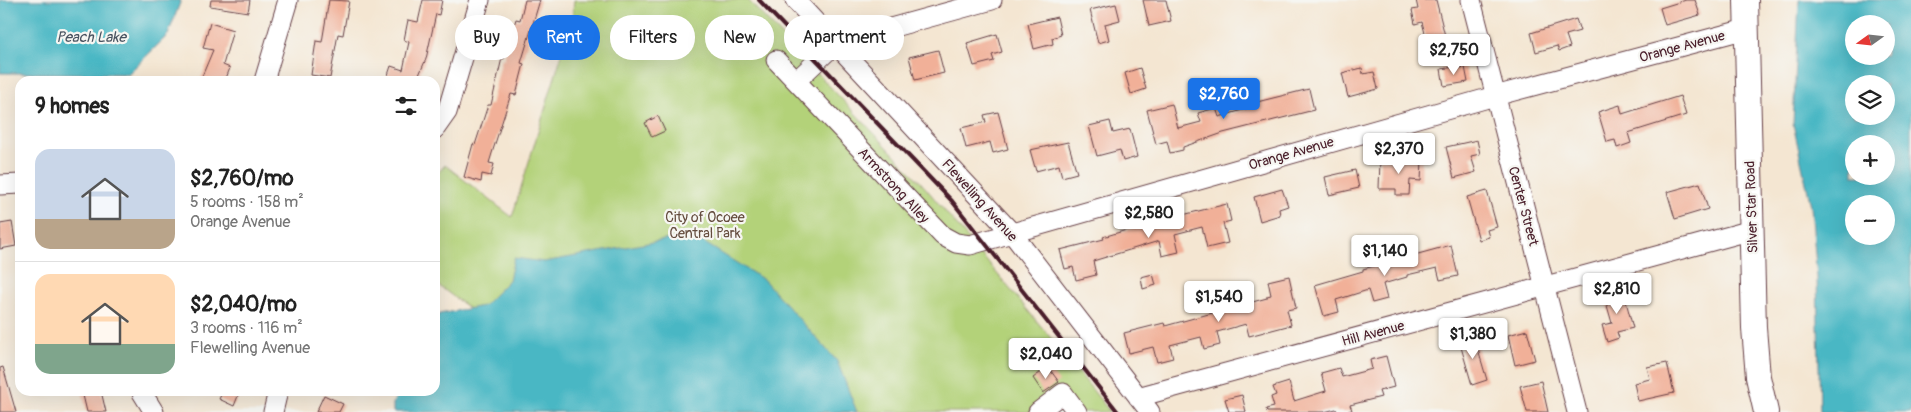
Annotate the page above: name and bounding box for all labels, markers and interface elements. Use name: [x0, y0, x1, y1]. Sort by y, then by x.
chip: Buy: [455, 15, 518, 60]
chip: Rent: [528, 15, 600, 60]
chip: Filters: [610, 15, 695, 60]
chip: New: [705, 15, 774, 60]
chip: Apartment: [784, 15, 904, 60]
north arrow: [1845, 15, 1895, 65]
map controls: [1845, 15, 1895, 245]
street label: Orange Avenue: [1637, 27, 1727, 66]
water label: Peach Lake: [56, 28, 127, 47]
pin: $2,750: [1413, 34, 1495, 76]
text: $2,750: [1429, 40, 1479, 60]
button: layers: [1845, 75, 1895, 125]
pin: $2,760: [1183, 78, 1265, 120]
text: $2,760: [1199, 84, 1249, 104]
icon: filters: [392, 92, 420, 120]
text: 9 homes: [35, 93, 109, 120]
pin: $2,370: [1358, 132, 1440, 175]
street label: Orange Avenue: [1247, 133, 1336, 174]
button: +: [1845, 135, 1895, 185]
text: $2,370: [1374, 139, 1424, 159]
street label: Armstrong Alley: [854, 144, 933, 227]
street label: Flewelling Avenue: [938, 156, 1021, 245]
street label: Silver Star Road: [1741, 160, 1762, 254]
text: $2,760/mo: [190, 165, 294, 192]
street label: Center Street: [1505, 165, 1542, 248]
icon: home: [75, 169, 135, 229]
text: 5 rooms · 158 m²: [190, 192, 304, 212]
button: −: [1845, 195, 1895, 245]
pin: $2,580: [1108, 196, 1190, 239]
text: $2,580: [1124, 203, 1174, 223]
park label: City of Ocoee Central Park: [665, 209, 745, 242]
text: Orange Avenue: [190, 212, 290, 232]
pin: $1,140: [1344, 234, 1426, 277]
text: $1,140: [1362, 241, 1408, 261]
pin: $2,810: [1576, 272, 1658, 315]
text: $2,810: [1594, 279, 1640, 299]
pin: $1,540: [1178, 280, 1260, 323]
text: $1,540: [1195, 287, 1243, 307]
text: $2,040/mo: [190, 291, 297, 318]
icon: home: [75, 294, 135, 354]
street label: Hill Avenue: [1340, 317, 1406, 350]
text: 3 rooms · 116 m²: [190, 318, 303, 338]
pin: $1,380: [1432, 318, 1514, 360]
text: $1,380: [1450, 324, 1496, 344]
text: Flewelling Avenue: [190, 338, 310, 358]
pin: $2,040: [1005, 338, 1087, 380]
text: $2,040: [1020, 344, 1072, 364]

